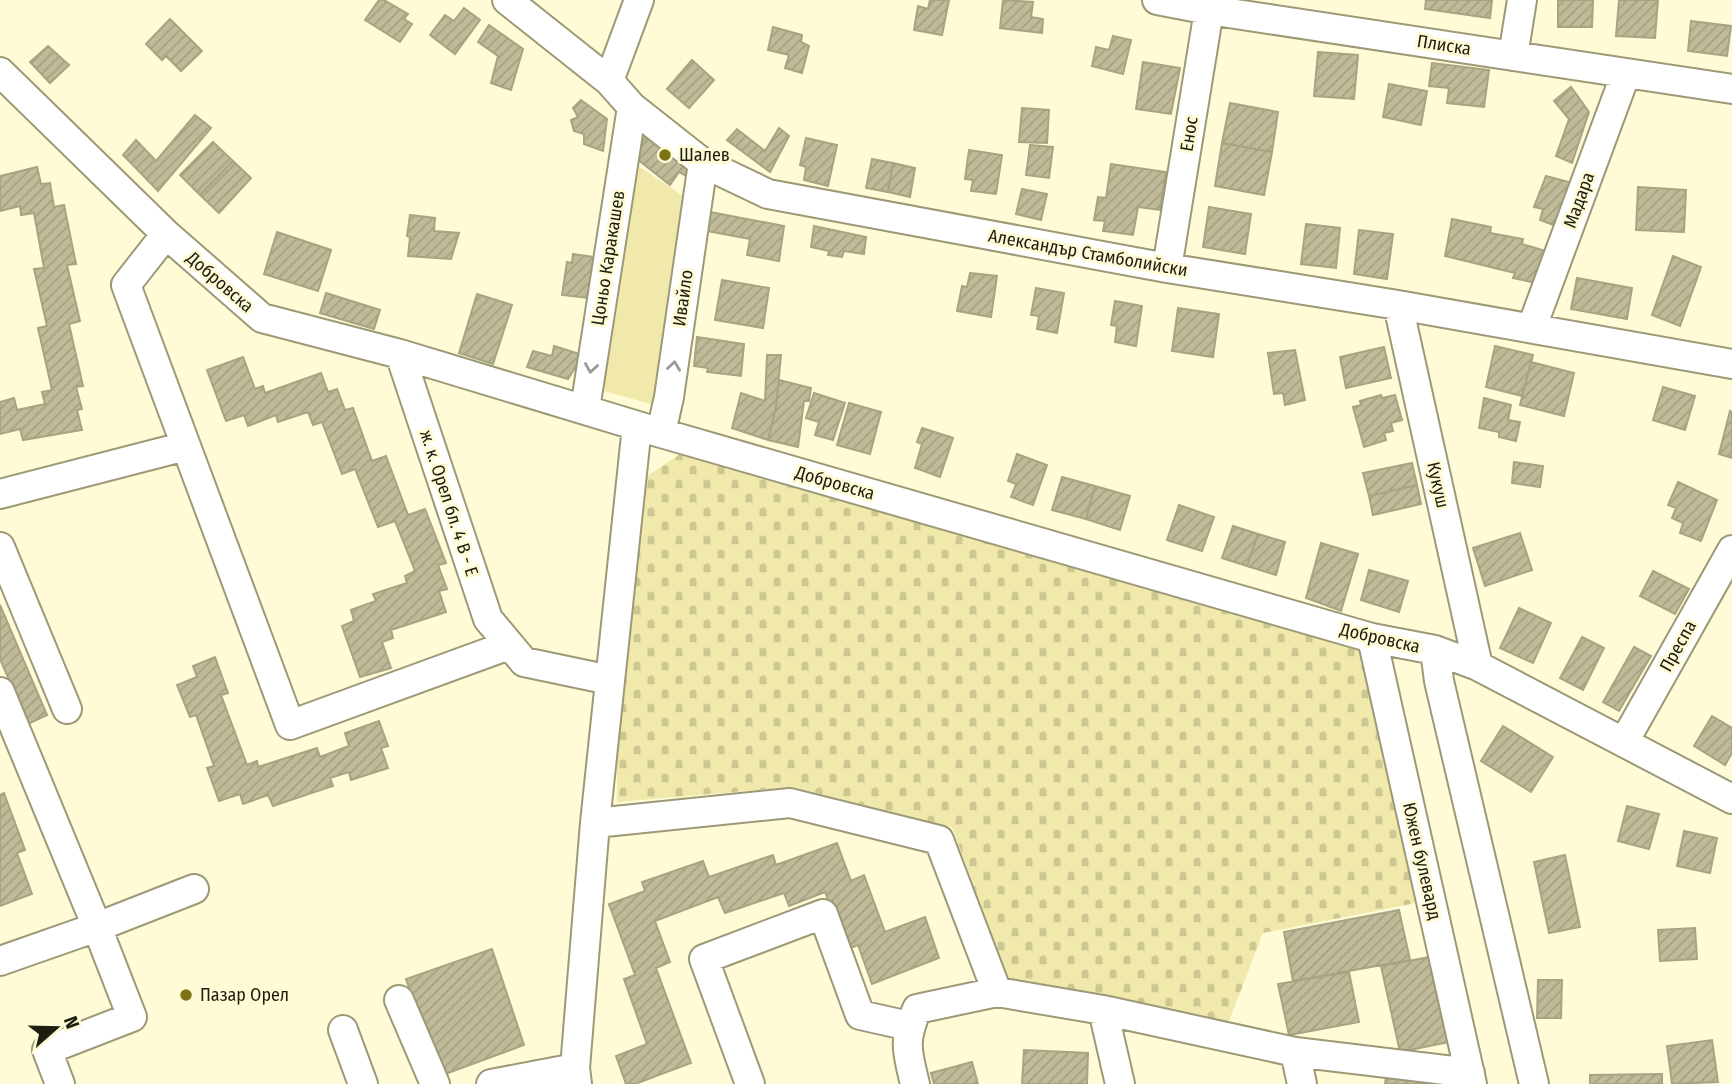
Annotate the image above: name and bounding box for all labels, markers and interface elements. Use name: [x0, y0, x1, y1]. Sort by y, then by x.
street label: Плиска: [1415, 30, 1473, 60]
street label: Енос: [1175, 115, 1203, 153]
place label: Шалев: [679, 144, 730, 166]
marker: Шалев: [657, 147, 673, 163]
street label: Мадара: [1559, 169, 1599, 231]
street label: Цоньо Каракашев: [586, 189, 630, 327]
street label: Александър Стамболийски: [987, 225, 1189, 281]
street label: Добровска: [181, 246, 258, 317]
street label: Ивайло: [668, 268, 698, 328]
one-way arrow: [666, 360, 681, 372]
one-way arrow: [584, 362, 599, 374]
street label: ж. к. Орел бл. 4 В - Е: [415, 427, 483, 579]
street label: Кукуш: [1422, 460, 1454, 510]
street label: Добровска: [792, 461, 877, 505]
street label: Преспа: [1655, 616, 1701, 676]
street label: Добровска: [1337, 618, 1422, 658]
street label: Южен булевард: [1398, 800, 1446, 922]
place label: Пазар Орел: [200, 984, 289, 1006]
marker: Пазар Орел: [178, 987, 194, 1003]
north arrow: [21, 993, 91, 1063]
text: N: [59, 1013, 84, 1032]

